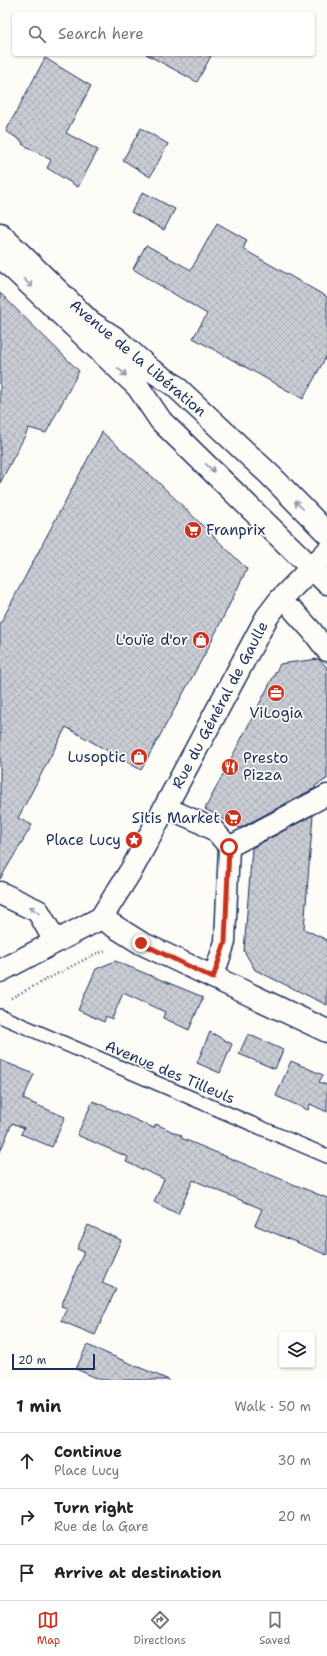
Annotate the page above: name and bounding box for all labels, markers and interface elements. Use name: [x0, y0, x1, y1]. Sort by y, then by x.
search box: [12, 12, 315, 56]
icon: search: [26, 23, 48, 45]
text: Search here: [58, 24, 144, 44]
one-way arrow: [23, 278, 33, 288]
street label: Avenue de la Libération: [65, 295, 211, 421]
one-way arrow: [117, 367, 127, 376]
one-way arrow: [205, 463, 215, 473]
one-way arrow: [294, 500, 304, 510]
supermarket icon: Franprix: [183, 520, 203, 540]
place label: Franprix: [206, 520, 265, 540]
street label: Rue du Général de Gaulle: [167, 618, 273, 792]
place label: L'ouïe d'or: [116, 630, 188, 650]
shop icon: L'ouïe d'or: [191, 630, 211, 650]
office icon: ViLogia: [266, 683, 286, 703]
place label: ViLogia: [249, 703, 303, 723]
place label: Lusoptic: [67, 747, 126, 767]
shop icon: Lusoptic: [129, 747, 149, 767]
place label: Presto Pizza: [243, 748, 288, 785]
restaurant icon: Presto Pizza: [220, 757, 240, 777]
place label: Sitis Market: [132, 808, 220, 828]
supermarket icon: Sitis Market: [223, 808, 243, 828]
place label: Place Lucy: [46, 830, 121, 850]
place icon: Place Lucy: [124, 830, 144, 850]
route start: [220, 838, 238, 856]
one-way arrow: [28, 906, 39, 914]
route end: [132, 934, 150, 952]
street label: Avenue des Tilleuls: [102, 1036, 238, 1108]
map controls: [279, 1332, 315, 1368]
button: layers: [279, 1332, 315, 1368]
scale bar: [12, 1352, 95, 1371]
text: 20 m: [18, 1353, 46, 1368]
text: 1 min: [16, 1395, 61, 1417]
text: Walk · 50 m: [234, 1398, 311, 1415]
text: Continue: [54, 1442, 122, 1462]
icon: ahead: [16, 1450, 38, 1472]
text: 30 m: [277, 1452, 311, 1469]
text: Place Lucy: [54, 1462, 119, 1479]
text: Turn right: [54, 1498, 134, 1518]
icon: right: [16, 1506, 38, 1528]
text: 20 m: [278, 1508, 311, 1525]
text: Rue de la Gare: [54, 1518, 149, 1535]
icon: arrive: [16, 1562, 38, 1584]
text: Arrive at destination: [54, 1563, 222, 1583]
tab: Map: [37, 1609, 60, 1648]
tab: Directions: [133, 1609, 186, 1648]
tab: Saved: [259, 1609, 290, 1648]

